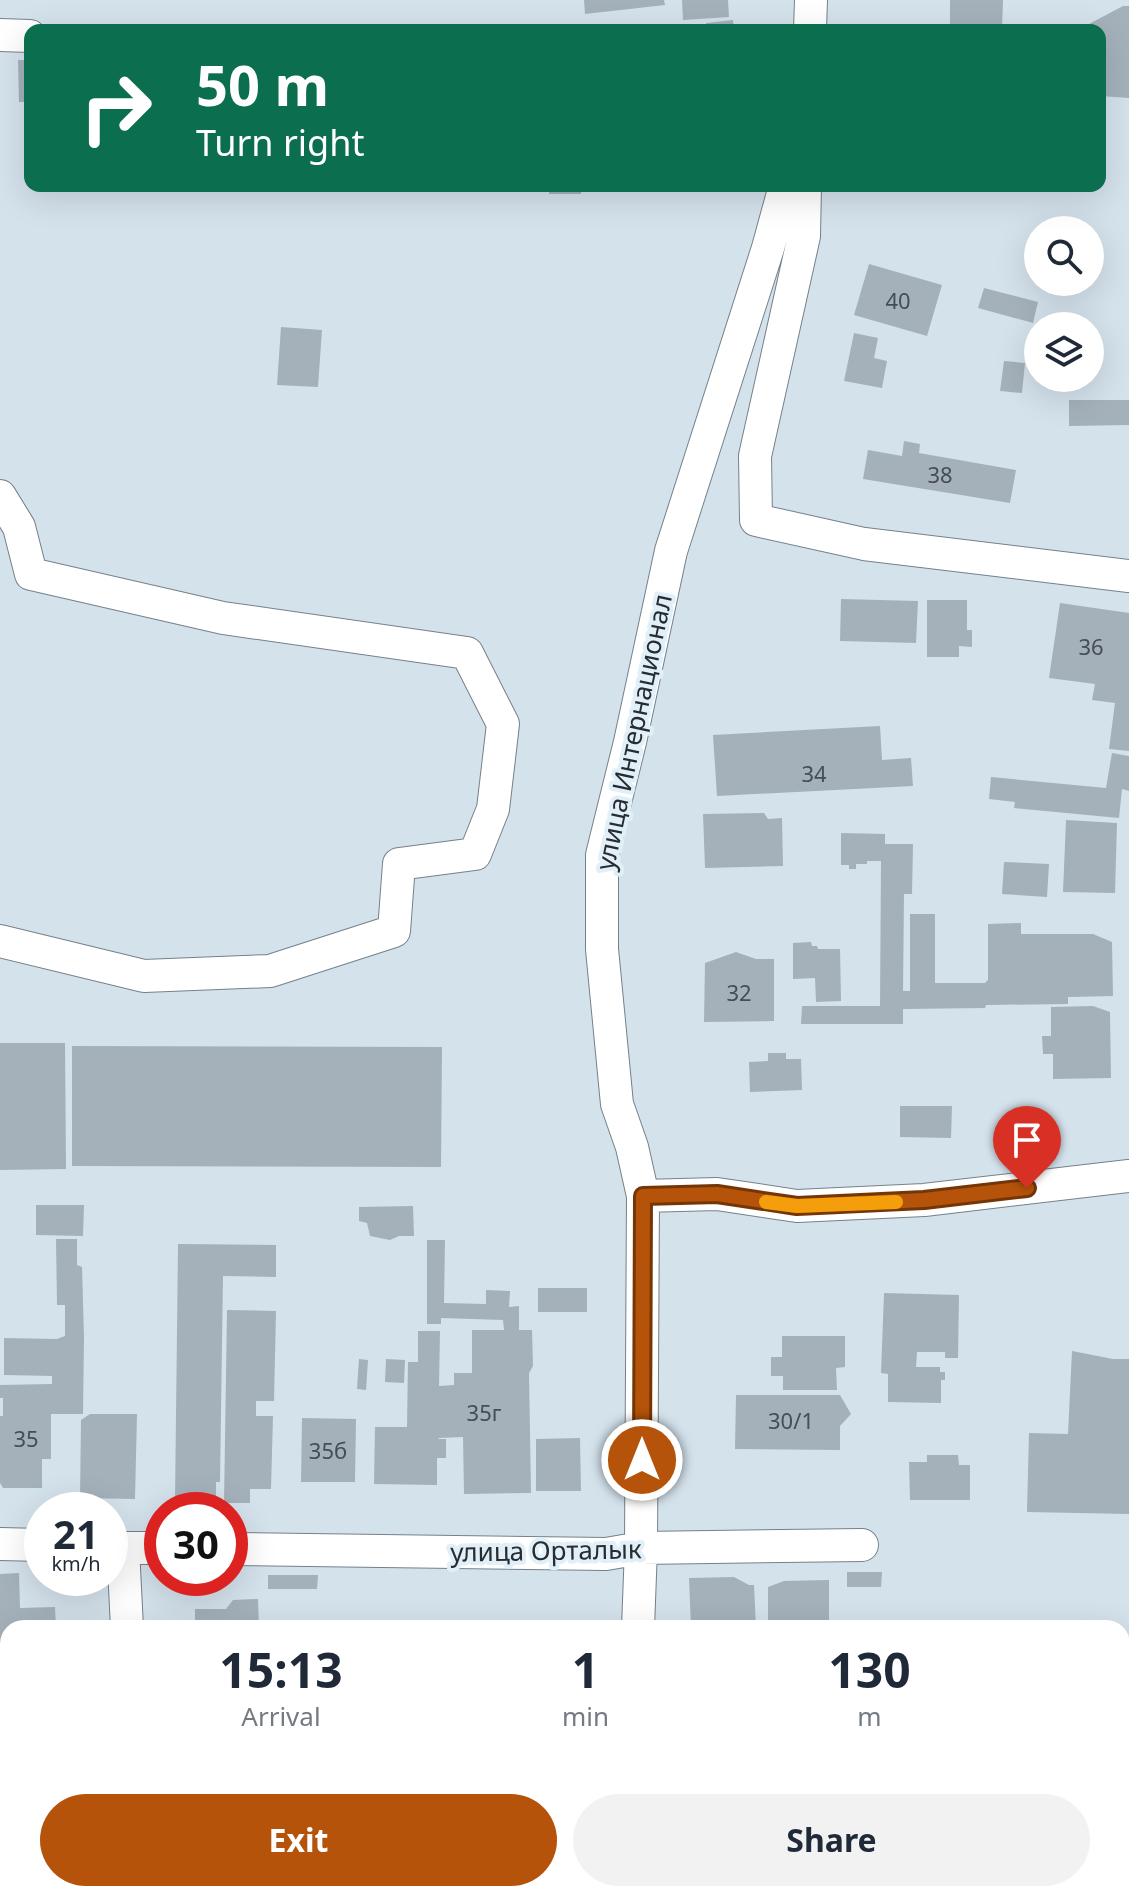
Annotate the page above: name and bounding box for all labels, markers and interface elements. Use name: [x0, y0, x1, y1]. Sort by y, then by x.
text: 50 m: [196, 46, 329, 122]
icon: right: [64, 56, 168, 160]
text: Turn right: [196, 118, 364, 167]
map controls: [1024, 216, 1104, 392]
button: search: [1024, 216, 1104, 296]
house number: 40: [885, 285, 911, 315]
button: layers: [1024, 312, 1104, 392]
house number: 38: [927, 459, 953, 489]
street label: улица Интернационал: [586, 590, 680, 874]
house number: 36: [1078, 631, 1104, 661]
house number: 34: [801, 758, 827, 788]
house number: 32: [726, 977, 752, 1007]
pin: [993, 1106, 1061, 1188]
icon: arrive: [1005, 1118, 1049, 1162]
house number: 35г: [467, 1397, 502, 1427]
house number: 30/1: [768, 1405, 814, 1435]
position arrow: [600, 1418, 684, 1502]
house number: 35: [13, 1423, 39, 1453]
house number: 35б: [309, 1435, 347, 1465]
speed limit sign: 30: [144, 1492, 248, 1596]
text: 21: [53, 1506, 99, 1561]
street label: улица Орталык: [450, 1530, 642, 1570]
text: km/h: [51, 1550, 101, 1577]
text: 15:13: [219, 1637, 343, 1702]
text: 1: [572, 1637, 599, 1702]
text: 130: [828, 1637, 911, 1702]
text: Arrival: [241, 1698, 321, 1734]
text: min: [562, 1698, 609, 1734]
text: m: [857, 1698, 882, 1734]
button: Exit: [40, 1794, 557, 1886]
button: Share: [573, 1794, 1090, 1886]

